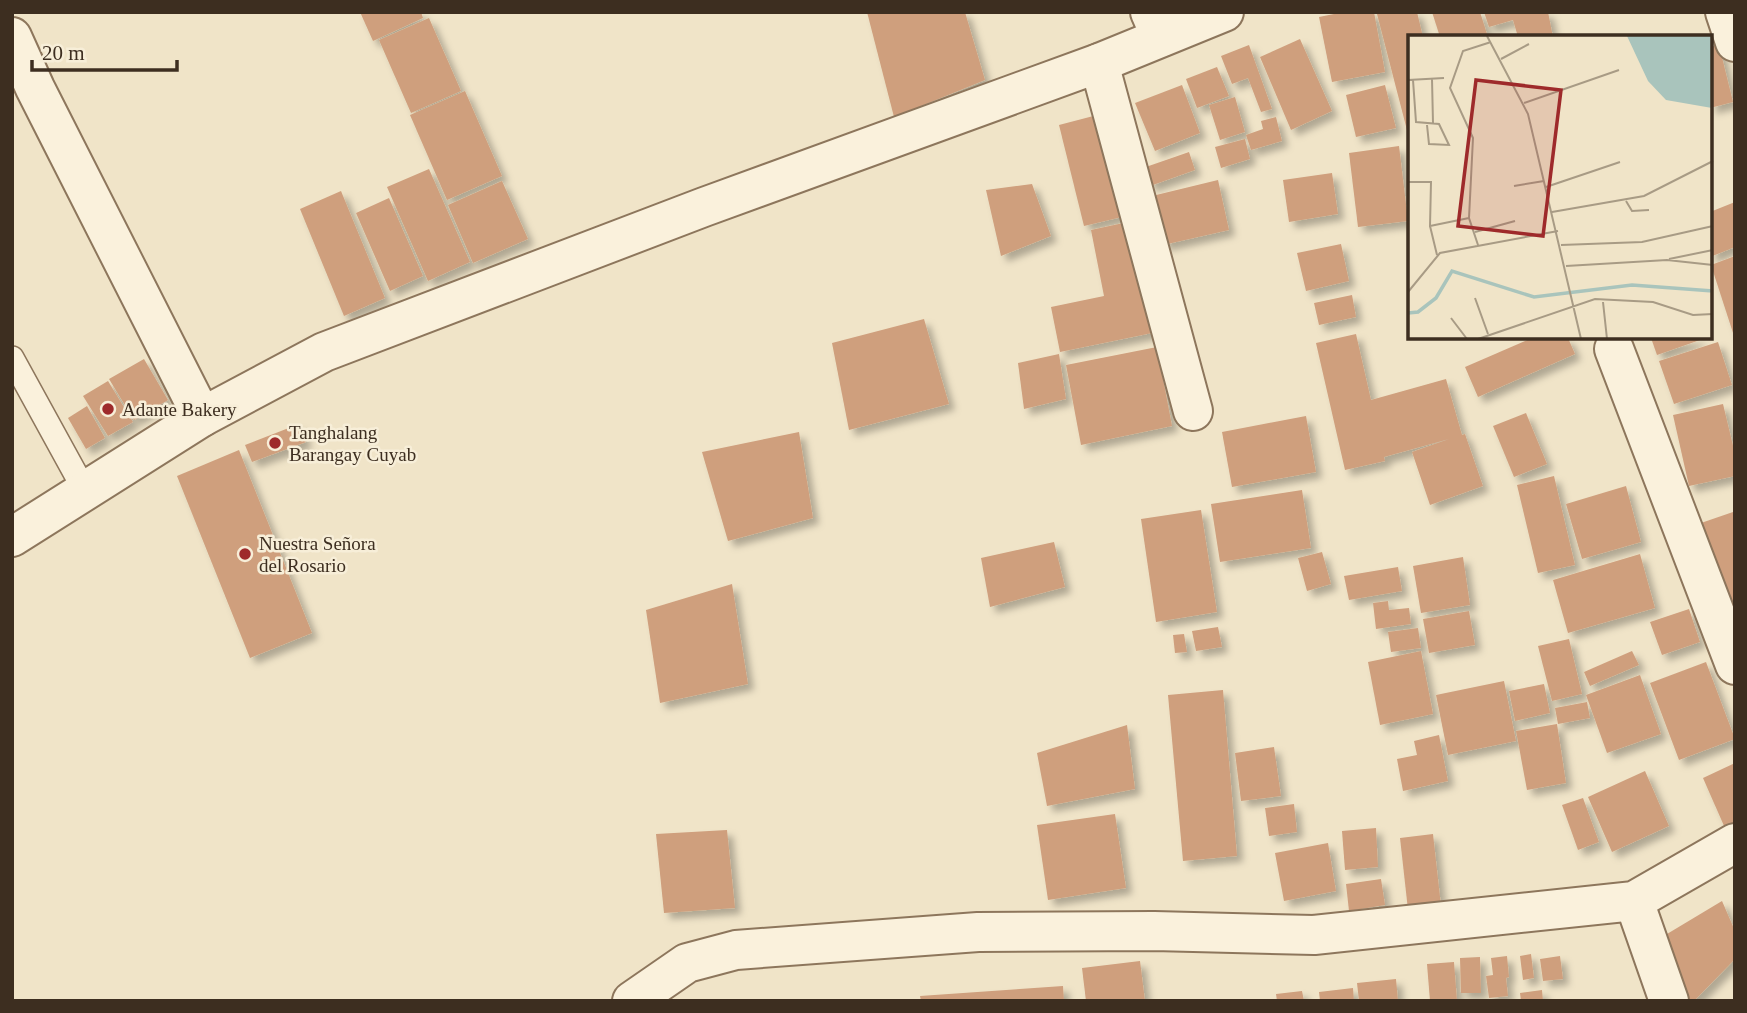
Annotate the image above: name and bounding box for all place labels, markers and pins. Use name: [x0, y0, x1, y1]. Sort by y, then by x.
place label: Adante Bakery: [122, 399, 237, 420]
marker: Adante Bakery: [100, 401, 116, 417]
place label: Tanghalang Barangay Cuyab: [289, 422, 416, 465]
marker: Tanghalang Barangay Cuyab: [267, 435, 283, 451]
place label: Nuestra Señora del Rosario: [259, 533, 376, 576]
marker: Nuestra Señora del Rosario: [237, 546, 253, 562]

